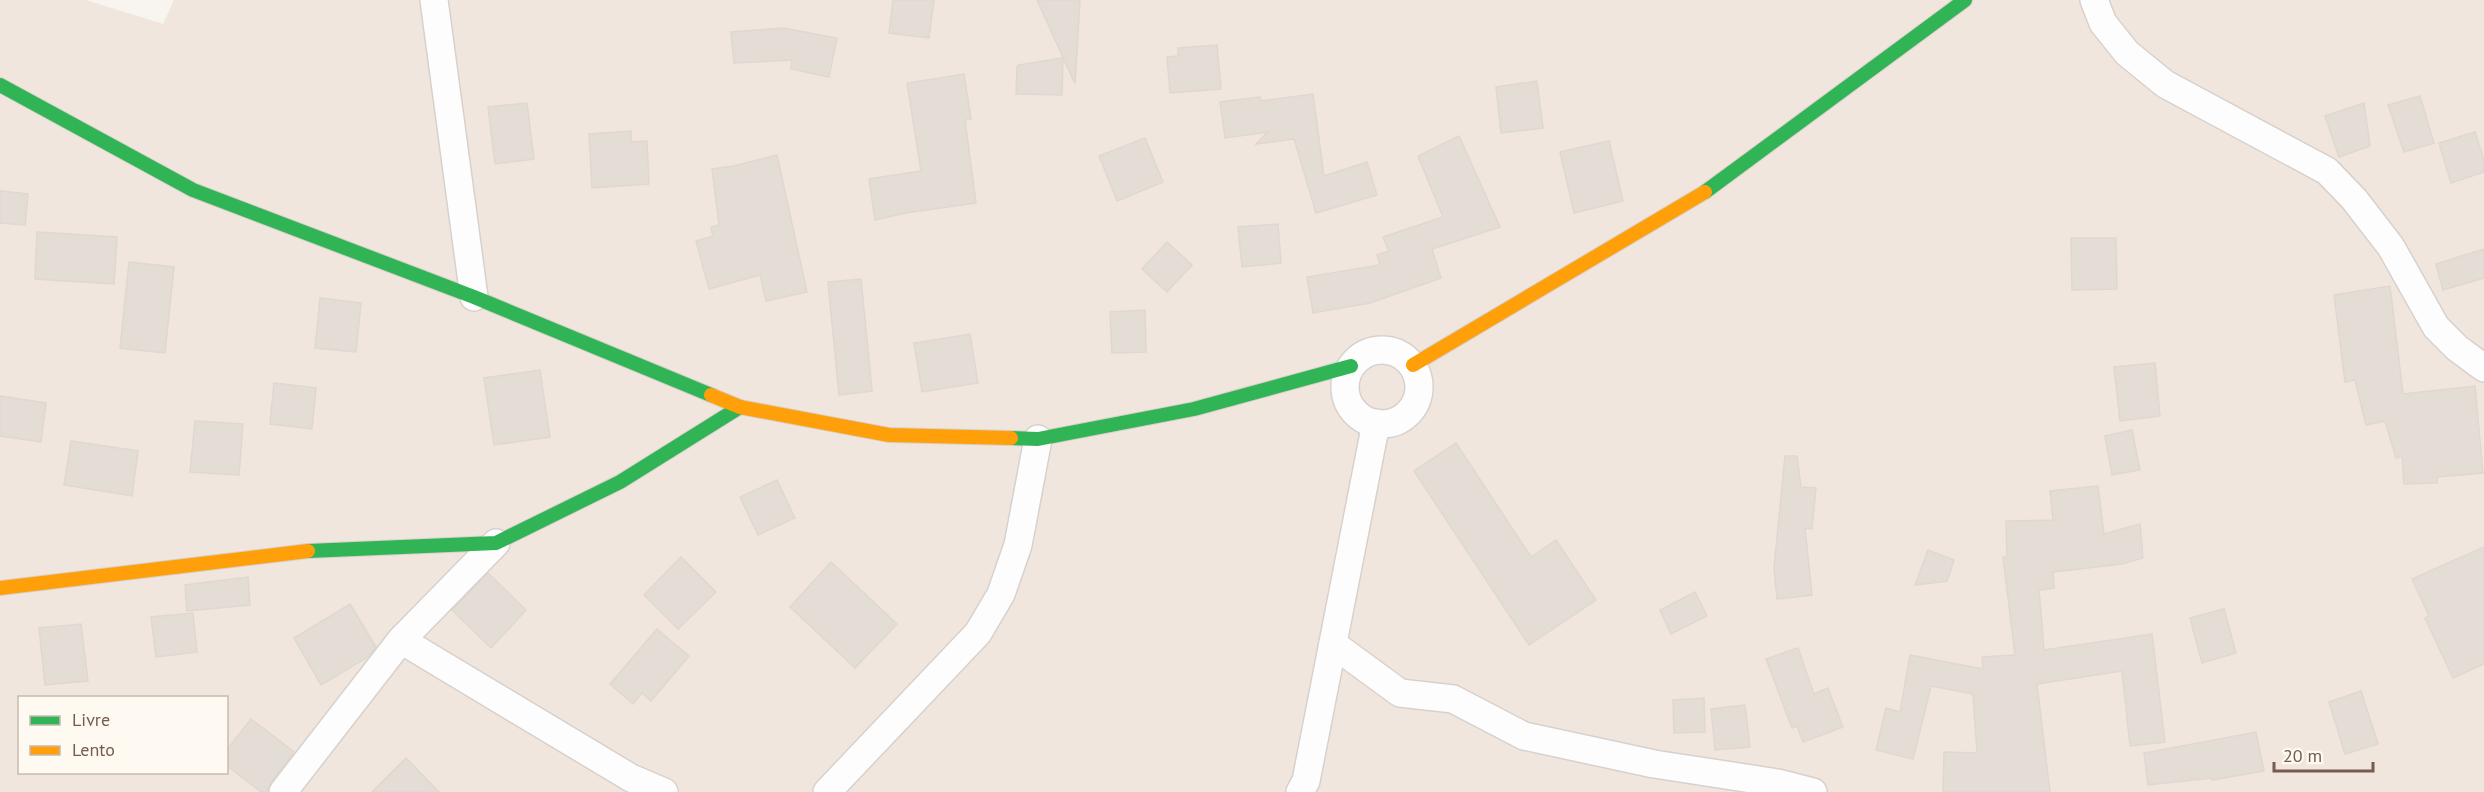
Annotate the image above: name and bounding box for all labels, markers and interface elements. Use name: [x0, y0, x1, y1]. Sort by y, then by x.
legend: [18, 696, 228, 774]
text: Livre: [72, 708, 110, 731]
scale bar: [2274, 735, 2373, 773]
text: Lento: [72, 738, 115, 761]
text: 20 m: [2283, 744, 2322, 767]

